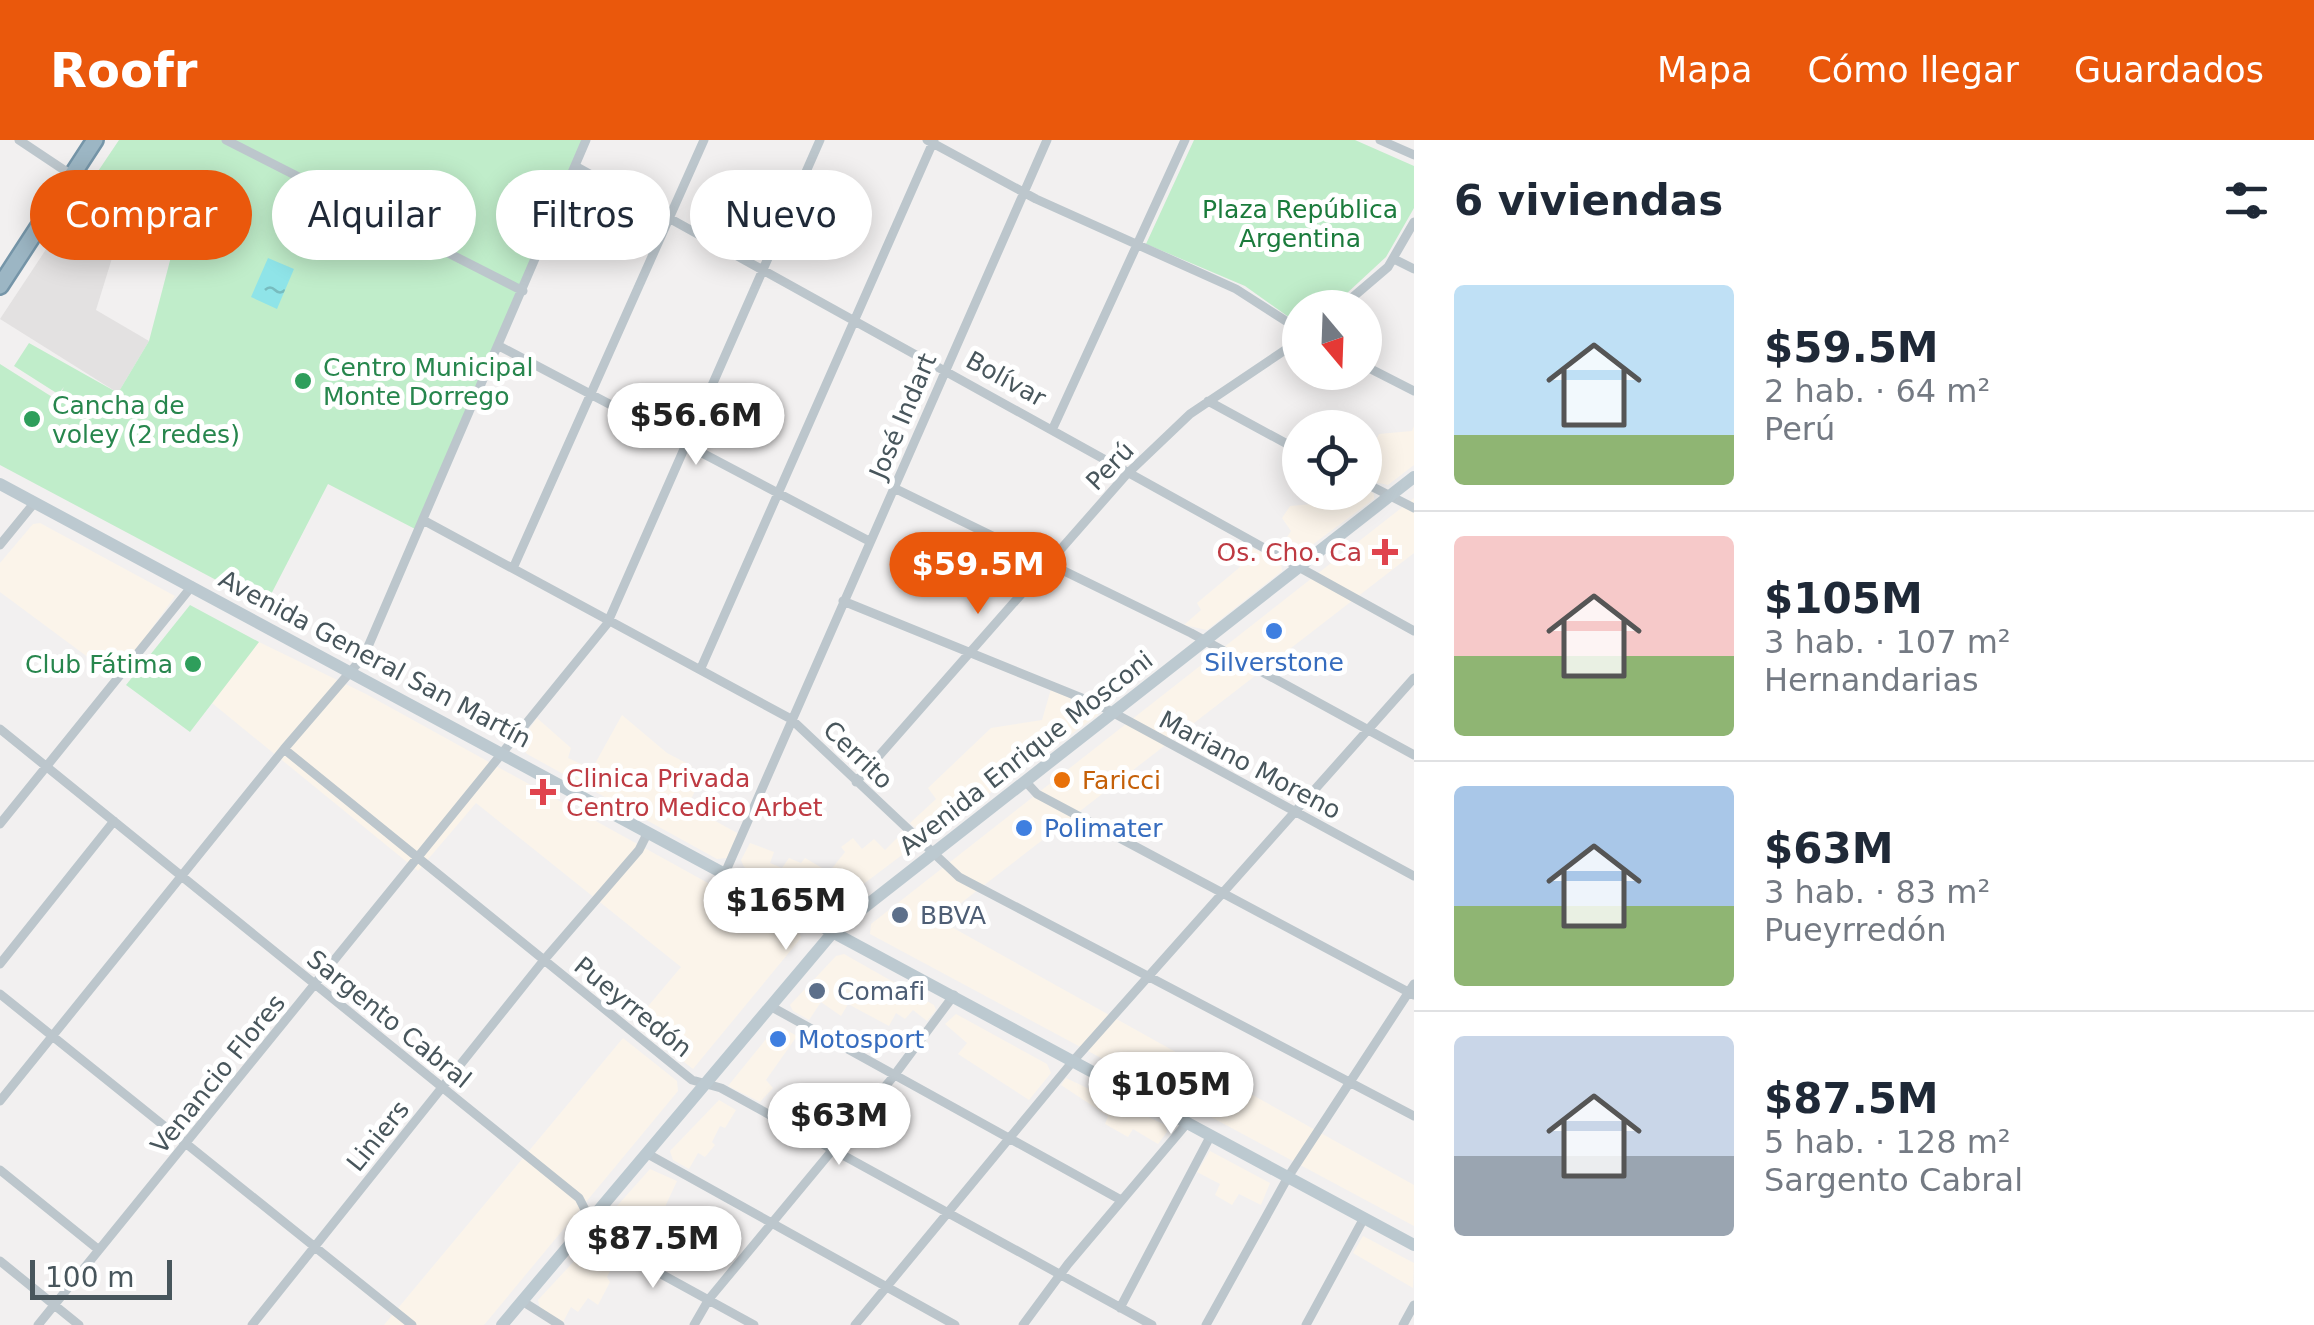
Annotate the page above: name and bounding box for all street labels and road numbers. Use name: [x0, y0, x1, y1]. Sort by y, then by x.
street label: Bolívar: [961, 345, 1052, 413]
street label: José Indart: [863, 349, 943, 485]
street label: Perú: [1080, 436, 1140, 496]
street label: Avenida General San Martín: [214, 564, 536, 754]
street label: Avenida Enrique Mosconi: [894, 645, 1158, 861]
street label: Mariano Moreno: [1154, 705, 1346, 825]
street label: Cerrito: [817, 715, 899, 795]
street label: Sargento Cabral: [301, 944, 477, 1094]
street label: Pueyrredón: [568, 951, 698, 1063]
street label: Venancio Flores: [145, 989, 291, 1159]
street label: Liniers: [341, 1095, 415, 1177]

